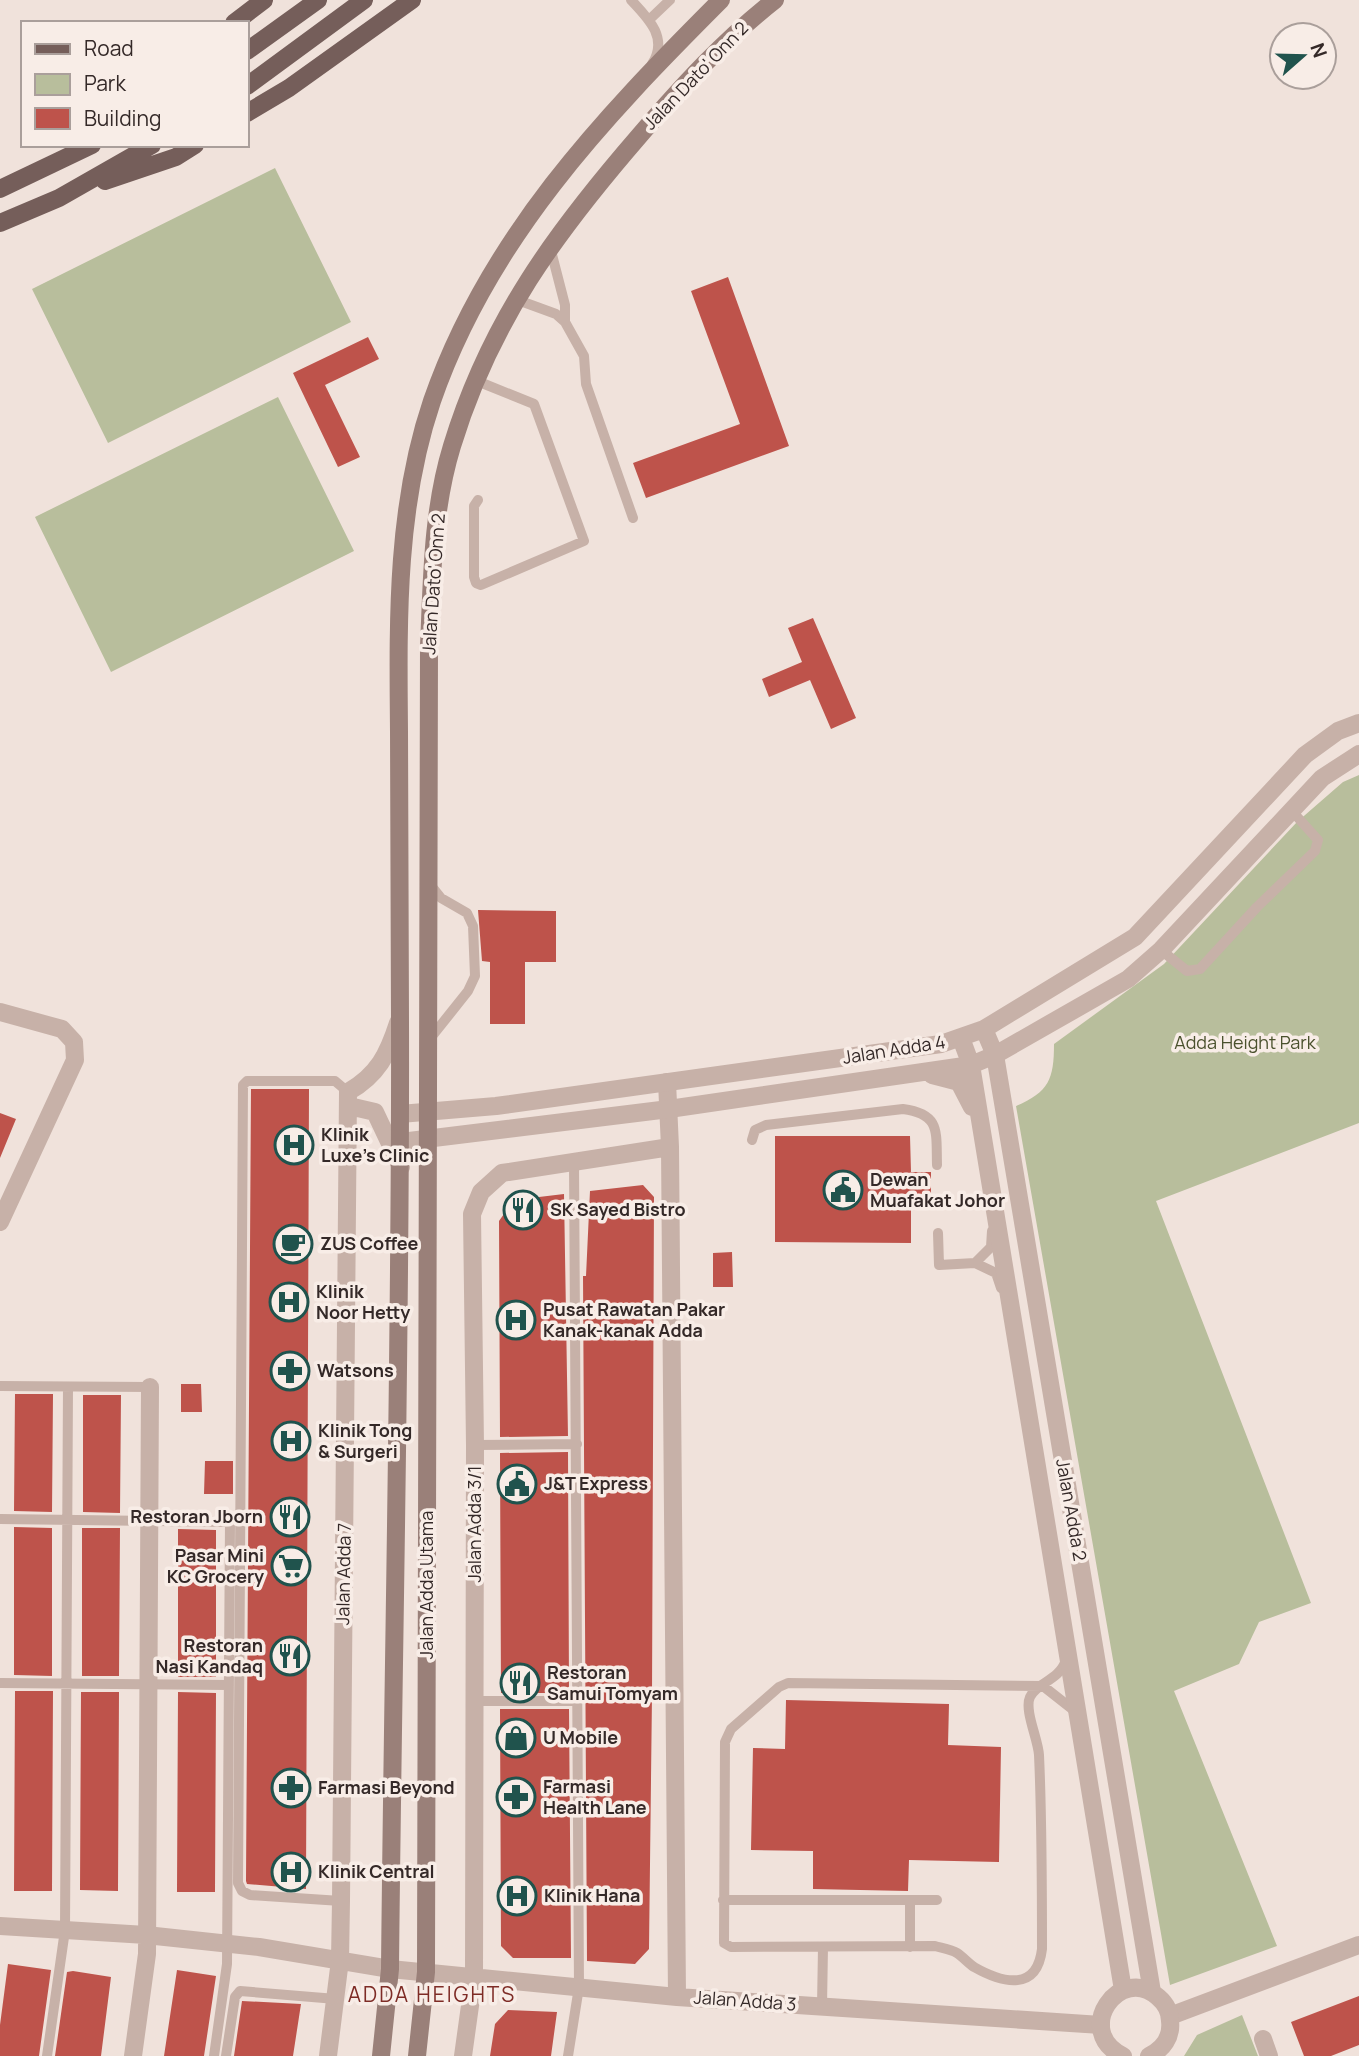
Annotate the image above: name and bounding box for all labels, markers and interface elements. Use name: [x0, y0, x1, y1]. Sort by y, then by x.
street label: Jalan Dato' Onn 2: [637, 16, 753, 135]
legend: [21, 21, 248, 147]
north arrow: [1268, 21, 1338, 91]
text: Road: [84, 34, 134, 62]
text: N: [1304, 39, 1334, 61]
text: Park: [84, 69, 126, 97]
text: Building: [84, 104, 161, 132]
street label: Jalan Dato' Onn 2: [416, 512, 450, 655]
street label: Jalan Adda 4: [841, 1029, 947, 1069]
park label: Adda Height Park: [1174, 1030, 1317, 1054]
place label: Klinik Luxe's Clinic: [321, 1122, 429, 1167]
hospital icon: Klinik Luxe's Clinic: [273, 1124, 315, 1166]
place label: Dewan Muafakat Johor: [870, 1167, 1005, 1212]
public building icon: Dewan Muafakat Johor: [822, 1169, 864, 1211]
restaurant icon: SK Sayed Bistro: [502, 1189, 544, 1231]
place label: SK Sayed Bistro: [550, 1197, 686, 1221]
cafe icon: ZUS Coffee: [272, 1223, 314, 1265]
place label: ZUS Coffee: [320, 1231, 419, 1255]
place label: Klinik Noor Hetty: [316, 1279, 410, 1324]
hospital icon: Klinik Noor Hetty: [268, 1281, 310, 1323]
place label: Pusat Rawatan Pakar Kanak-kanak Adda: [543, 1297, 725, 1342]
hospital icon: Pusat Rawatan Pakar Kanak-kanak Adda: [495, 1299, 537, 1341]
pharmacy icon: Watsons: [269, 1350, 311, 1392]
place label: Watsons: [317, 1358, 394, 1382]
place label: Klinik Tong & Surgeri: [318, 1418, 412, 1463]
hospital icon: Klinik Tong & Surgeri: [270, 1420, 312, 1462]
street label: Jalan Adda 2: [1051, 1457, 1093, 1563]
public building icon: J&T Express: [496, 1463, 538, 1505]
street label: Jalan Adda 3/1: [462, 1465, 486, 1583]
place label: J&T Express: [544, 1471, 648, 1495]
restaurant icon: Restoran Jborn: [269, 1496, 311, 1538]
place label: Restoran Jborn: [130, 1504, 263, 1528]
street label: Jalan Adda Utama: [414, 1511, 438, 1659]
street label: Jalan Adda 7: [330, 1523, 356, 1625]
place label: Pasar Mini KC Grocery: [167, 1543, 264, 1588]
supermarket icon: Pasar Mini KC Grocery: [270, 1545, 312, 1587]
place label: Restoran Nasi Kandaq: [156, 1633, 263, 1678]
restaurant icon: Restoran Nasi Kandaq: [269, 1635, 311, 1677]
place label: Restoran Samui Tomyam: [547, 1660, 678, 1705]
restaurant icon: Restoran Samui Tomyam: [499, 1662, 541, 1704]
shop icon: U Mobile: [495, 1717, 537, 1759]
place label: U Mobile: [543, 1725, 618, 1749]
pharmacy icon: Farmasi Beyond: [270, 1767, 312, 1809]
place label: Farmasi Health Lane: [543, 1774, 647, 1819]
place label: Farmasi Beyond: [318, 1775, 455, 1799]
pharmacy icon: Farmasi Health Lane: [495, 1776, 537, 1818]
hospital icon: Klinik Central: [270, 1851, 312, 1893]
place label: Klinik Central: [318, 1859, 435, 1883]
hospital icon: Klinik Hana: [496, 1875, 538, 1917]
place label: Klinik Hana: [544, 1883, 640, 1907]
district label: ADDA HEIGHTS: [348, 1980, 516, 2008]
street label: Jalan Adda 3: [693, 1984, 797, 2016]

